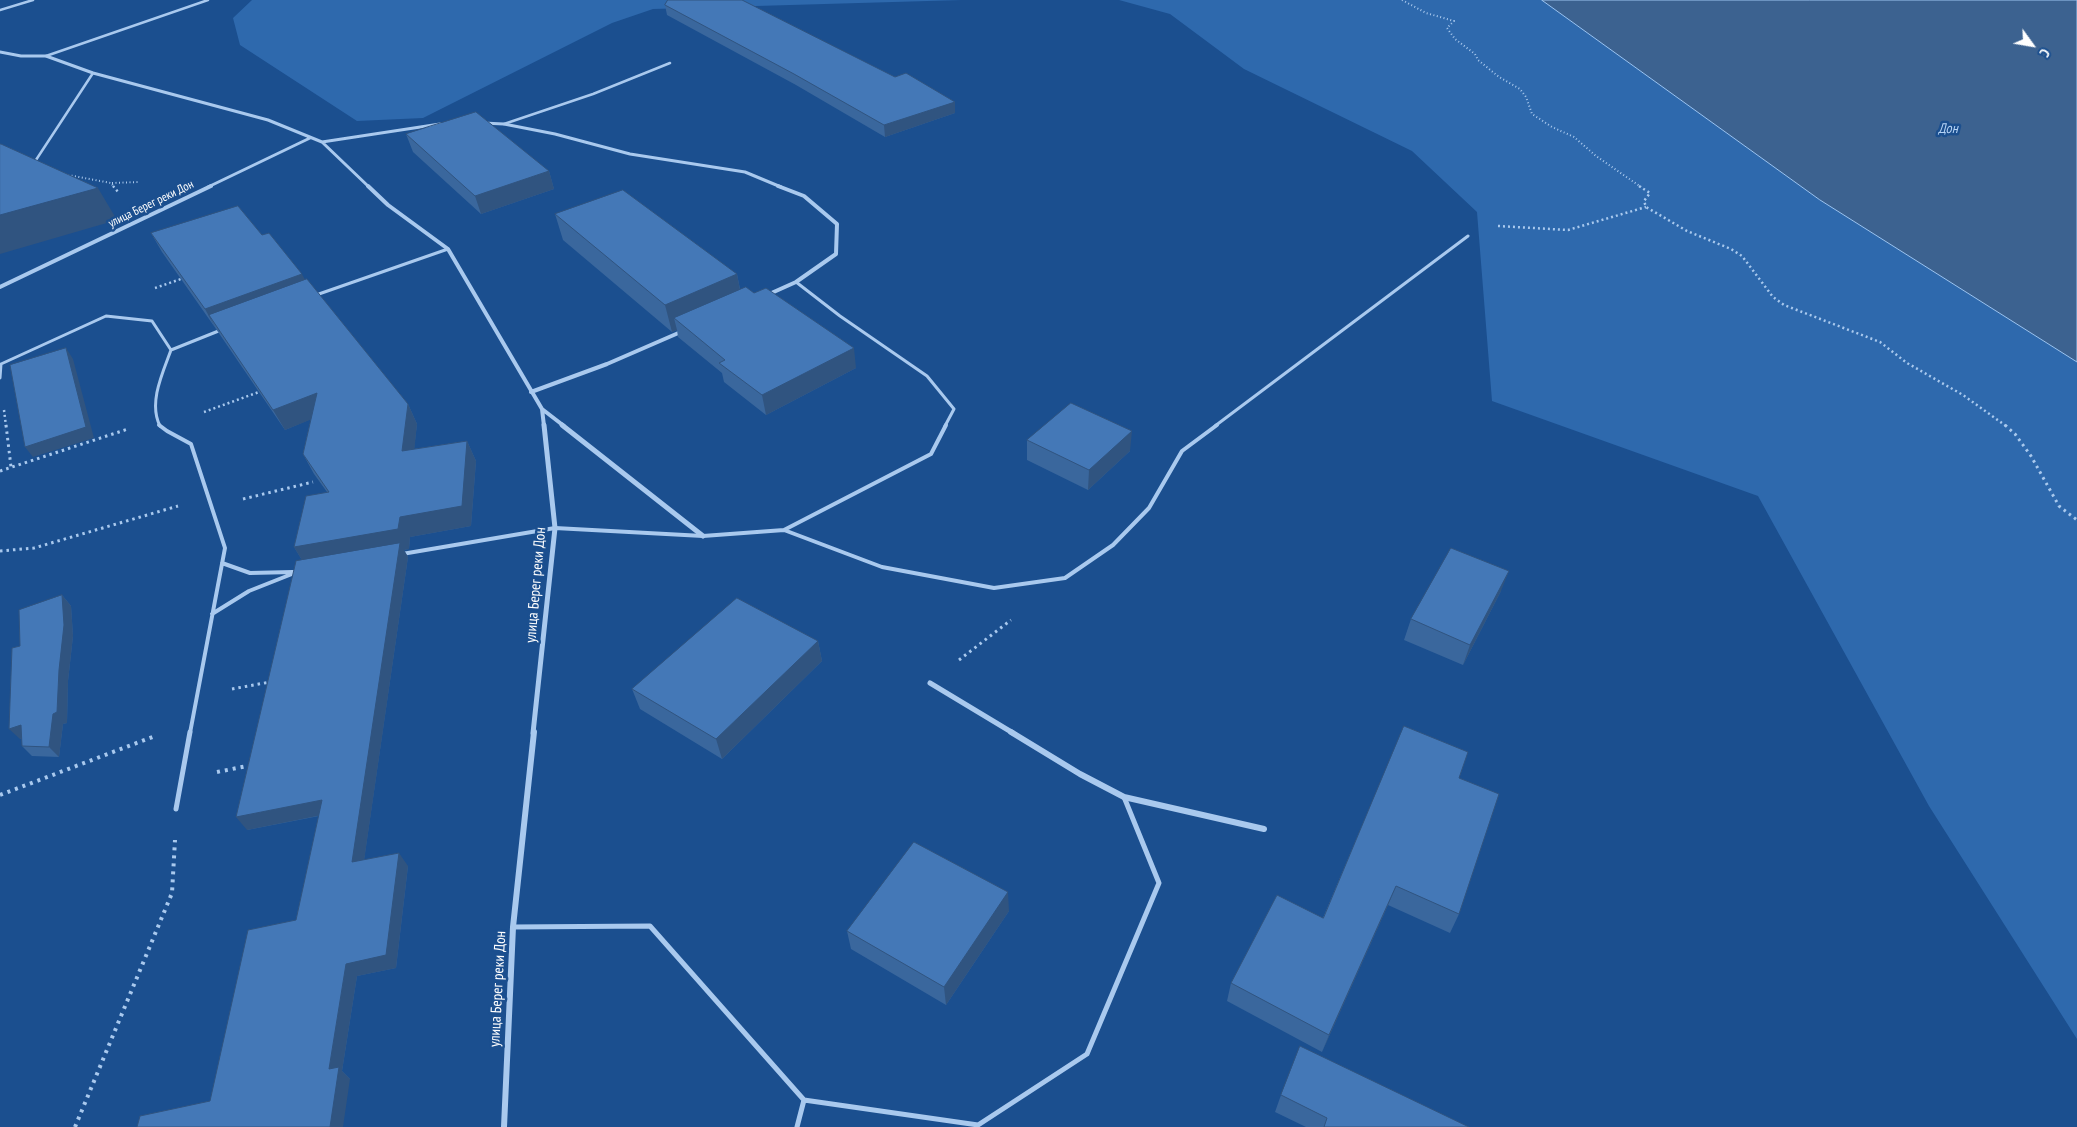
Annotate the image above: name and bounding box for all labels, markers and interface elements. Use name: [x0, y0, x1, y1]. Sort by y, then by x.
north arrow: [2007, 20, 2057, 70]
text: С: [2035, 45, 2054, 60]
water label: Дон: [1938, 121, 1958, 137]
street label: улица Берег реки Дон: [106, 177, 196, 231]
street label: улица Берег реки Дон: [522, 526, 550, 644]
street label: улица Берег реки Дон: [486, 930, 510, 1048]

